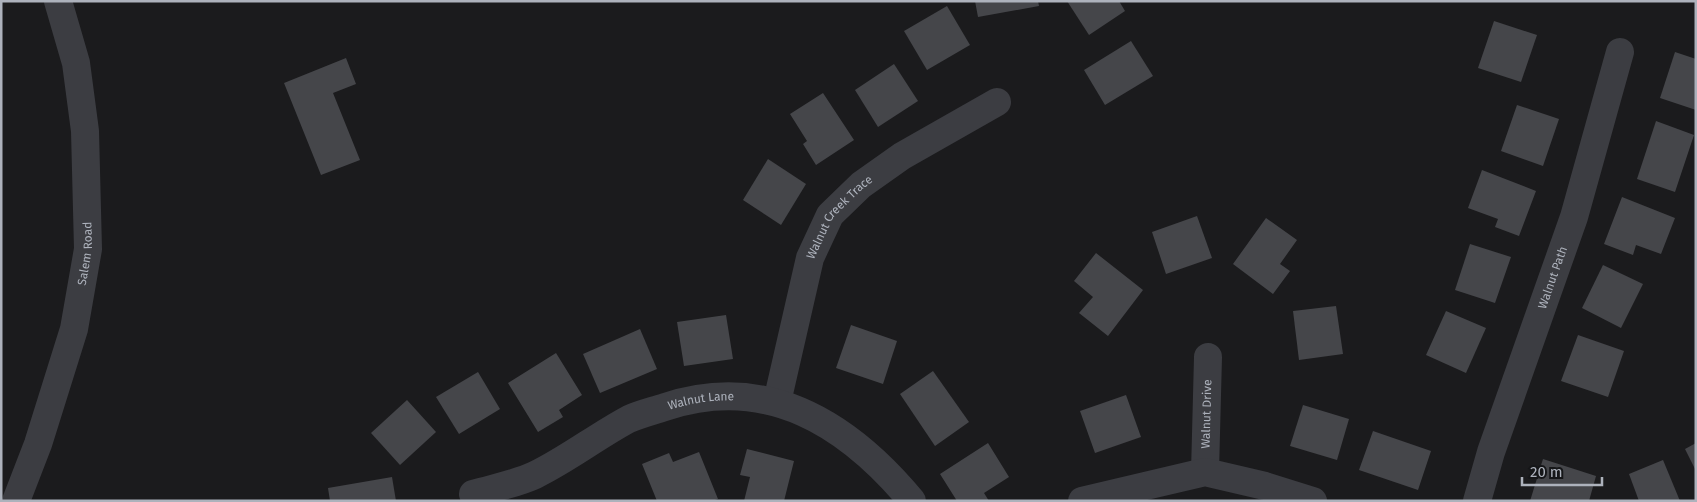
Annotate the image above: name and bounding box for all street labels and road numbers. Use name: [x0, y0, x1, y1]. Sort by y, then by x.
street label: Walnut Creek Trace: [804, 172, 875, 261]
street label: Salem Road: [75, 222, 95, 287]
street label: Walnut Path: [1535, 244, 1570, 311]
street label: Walnut Drive: [1199, 379, 1214, 449]
street label: Walnut Lane: [666, 389, 734, 413]

